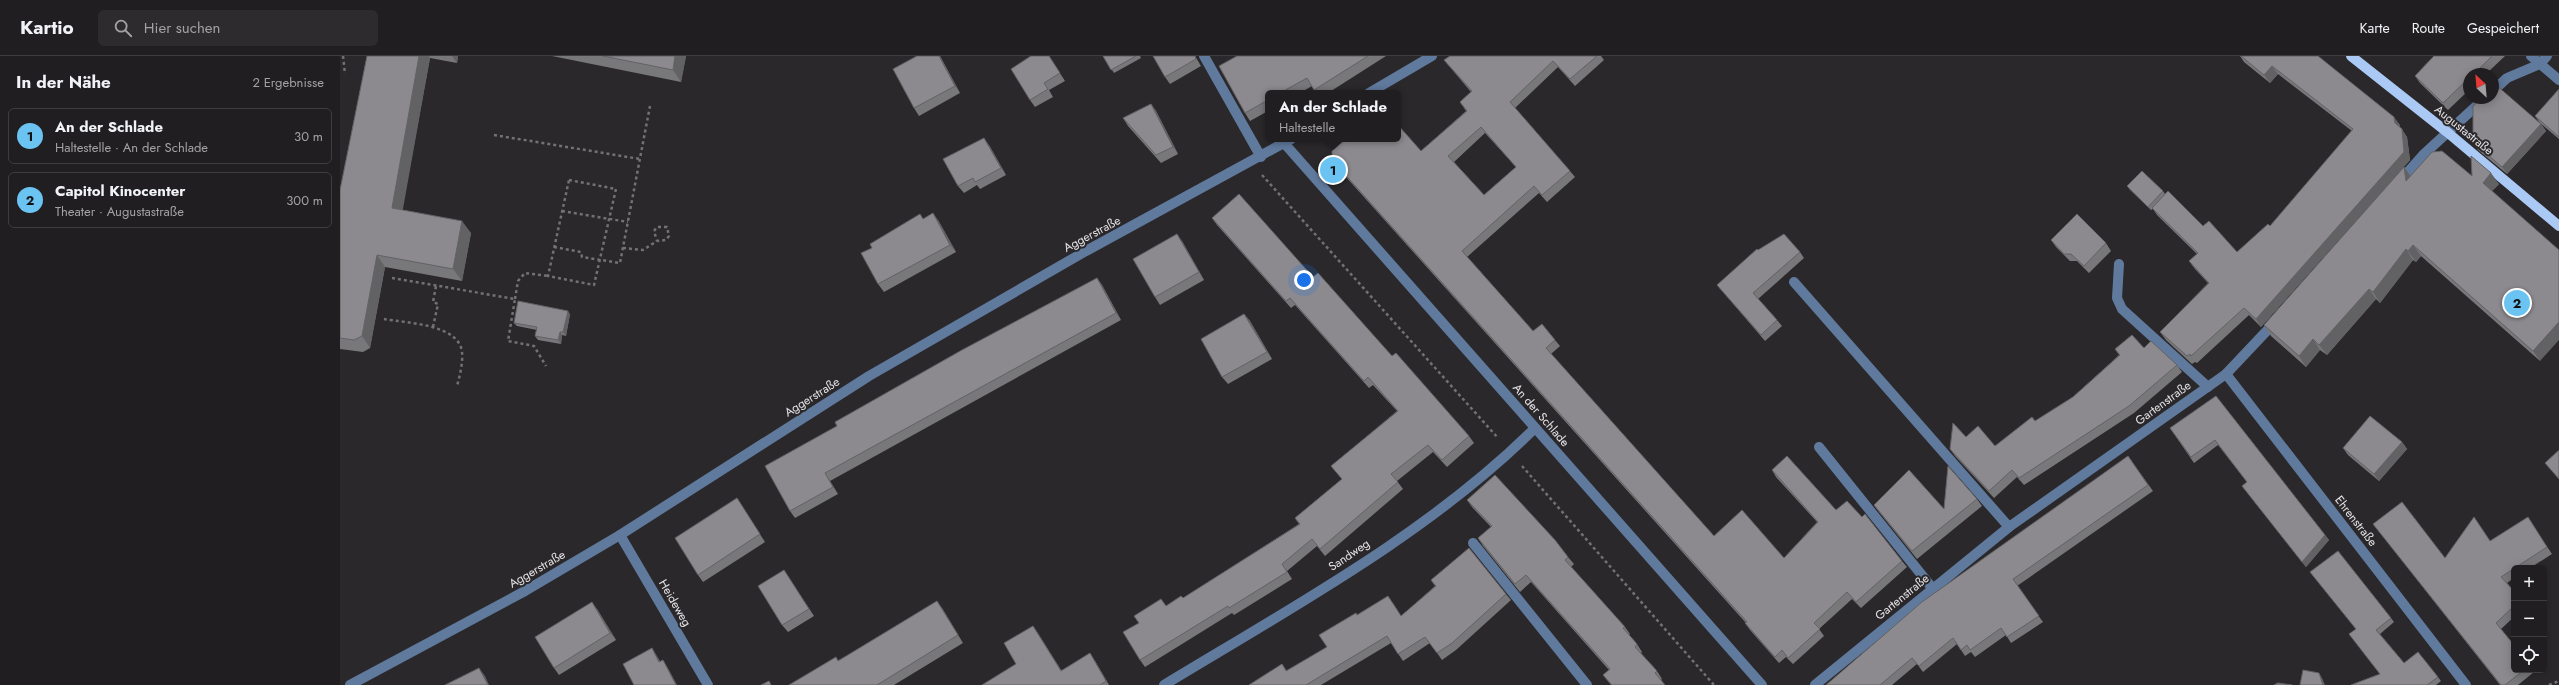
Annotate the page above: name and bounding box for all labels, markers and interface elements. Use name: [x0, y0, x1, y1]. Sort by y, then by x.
search box: [98, 10, 378, 46]
text: Kartio: [20, 14, 74, 41]
icon: search: [112, 17, 134, 39]
text: Hier suchen: [144, 17, 220, 39]
text: Karte: [2360, 18, 2390, 38]
text: Route: [2412, 18, 2445, 38]
text: Gespeichert: [2467, 18, 2539, 38]
north arrow: [2463, 68, 2499, 104]
text: In der Nähe: [16, 70, 111, 94]
text: 2 Ergebnisse: [252, 73, 324, 92]
popup: [1265, 90, 1401, 142]
text: An der Schlade: [1279, 96, 1387, 118]
street label: Augustastraße: [2431, 101, 2497, 159]
text: An der Schlade: [55, 116, 163, 138]
text: Haltestelle: [1279, 118, 1335, 137]
text: 1: [27, 127, 33, 146]
text: 30 m: [294, 127, 323, 146]
text: Haltestelle · An der Schlade: [55, 138, 208, 157]
pin: 1: [1320, 155, 1346, 185]
text: Capitol Kinocenter: [55, 180, 185, 202]
text: 2: [26, 191, 34, 210]
text: 300 m: [286, 191, 323, 210]
text: Theater · Augustastraße: [55, 202, 184, 221]
street label: Aggerstraße: [1060, 211, 1124, 257]
your location: [1294, 270, 1314, 290]
pin: 2: [2504, 288, 2530, 318]
street label: Aggerstraße: [781, 373, 843, 421]
street label: Gartenstraße: [2131, 377, 2195, 429]
street label: An der Schlade: [1508, 379, 1574, 451]
street label: Ehrenstraße: [2330, 492, 2382, 550]
street label: Sandweg: [1325, 535, 1373, 575]
street label: Aggerstraße: [505, 546, 569, 592]
map controls: [2511, 565, 2547, 673]
button: +: [2511, 565, 2547, 601]
street label: Gartenstraße: [1871, 570, 1933, 624]
street label: Heideweg: [654, 576, 696, 630]
button: −: [2511, 601, 2547, 637]
button: locate: [2511, 637, 2547, 673]

